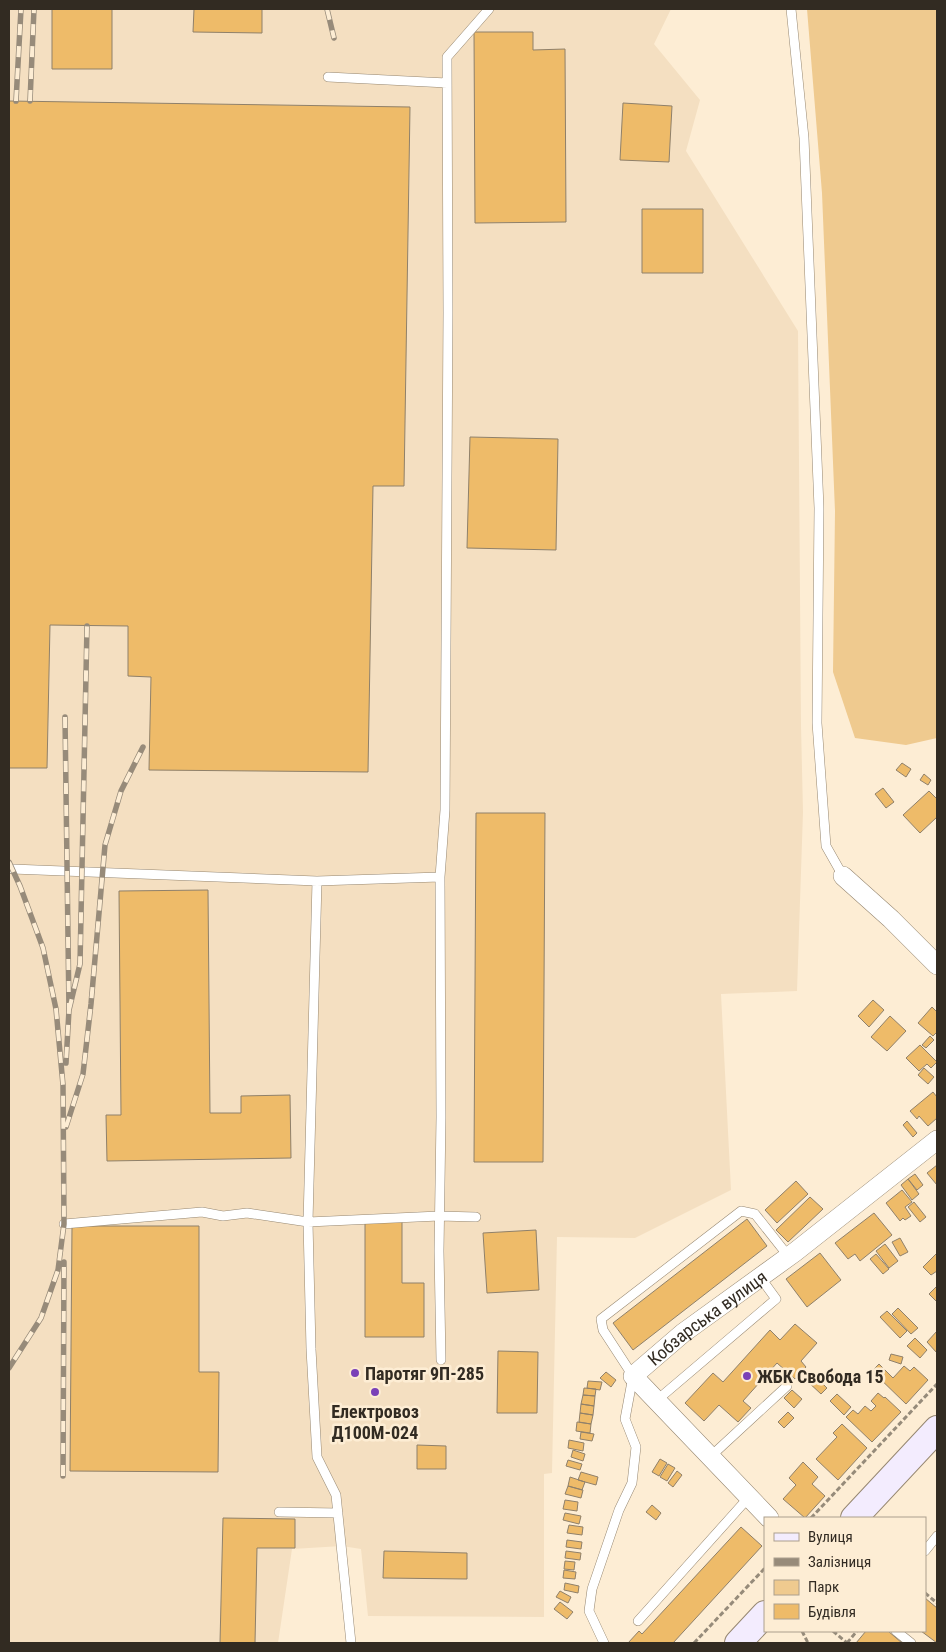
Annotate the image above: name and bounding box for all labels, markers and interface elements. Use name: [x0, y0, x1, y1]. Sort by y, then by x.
street label: Кобзарська вулиця: [643, 1266, 771, 1369]
place label: Паротяг 9П-285: [365, 1363, 484, 1384]
place label: ЖБК Свобода 15: [757, 1366, 884, 1387]
marker: Паротяг 9П-285: [349, 1367, 361, 1379]
marker: ЖБК Свобода 15: [741, 1370, 753, 1382]
marker: Електровоз Д100М-024: [369, 1386, 381, 1398]
place label: Електровоз Д100М-024: [331, 1401, 419, 1443]
legend: [764, 1517, 926, 1632]
text: Вулиця: [808, 1528, 853, 1546]
text: Залізниця: [808, 1553, 871, 1571]
text: Парк: [808, 1578, 839, 1596]
text: Будівля: [808, 1603, 856, 1621]

